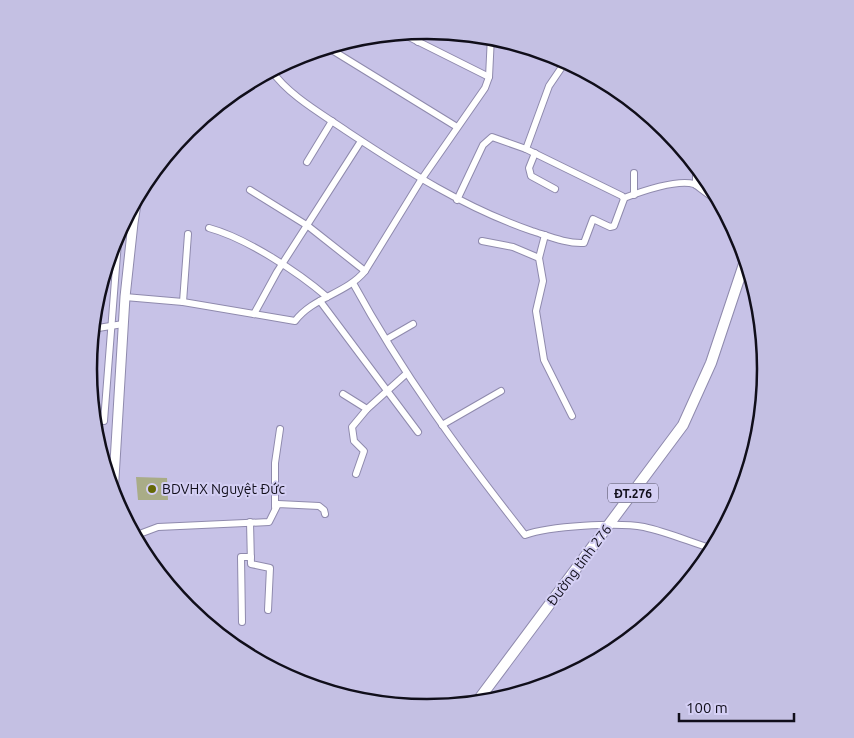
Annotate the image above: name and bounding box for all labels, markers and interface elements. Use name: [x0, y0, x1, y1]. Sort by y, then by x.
place label: BDVHX Nguyệt Đức: [162, 481, 286, 497]
marker: BDVHX Nguyệt Đức: [146, 483, 158, 495]
road number: ĐT.276: [608, 483, 658, 502]
street label: Đường tỉnh 276: [543, 521, 615, 609]
scale bar: [679, 690, 794, 722]
text: 100 m: [686, 699, 728, 716]

